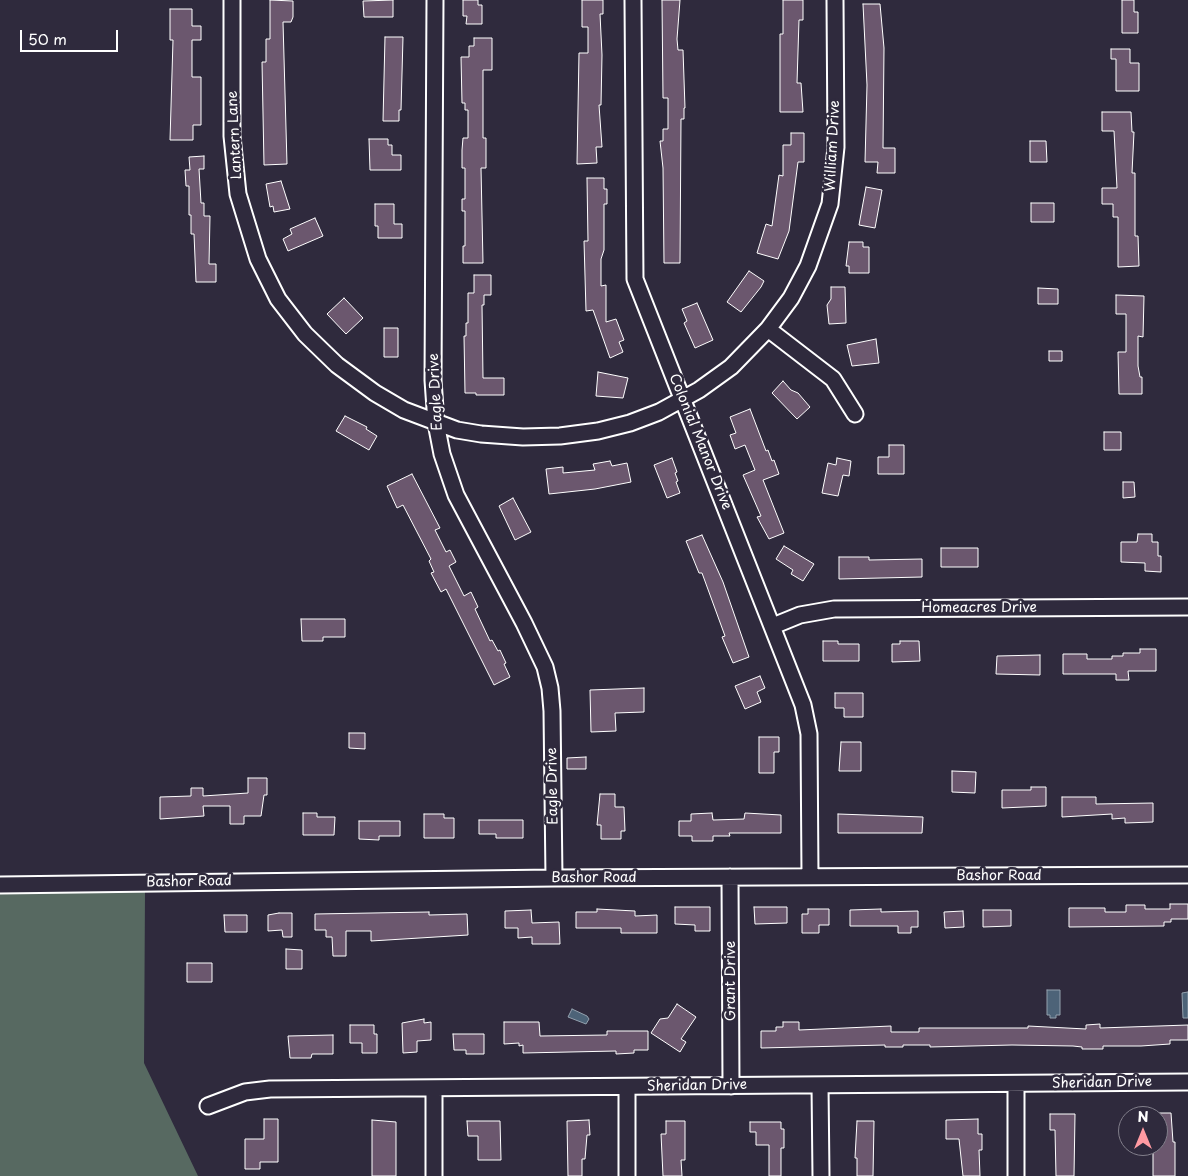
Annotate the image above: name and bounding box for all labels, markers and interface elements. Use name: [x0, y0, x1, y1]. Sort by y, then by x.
scale bar: [22, 20, 120, 52]
text: 50 m: [28, 27, 67, 50]
street label: Lantern Lane: [224, 90, 246, 180]
street label: William Drive: [822, 100, 844, 192]
street label: Eagle Drive: [426, 353, 446, 431]
street label: Colonial Manor Drive: [665, 372, 735, 512]
street label: Homeacres Drive: [921, 600, 1037, 616]
street label: Eagle Drive: [544, 747, 562, 825]
street label: Bashor Road: [956, 868, 1042, 884]
street label: Bashor Road: [551, 870, 637, 886]
street label: Bashor Road: [146, 873, 232, 891]
street label: Grant Drive: [723, 941, 739, 1021]
street label: Sheridan Drive: [1052, 1074, 1152, 1092]
street label: Sheridan Drive: [647, 1077, 747, 1095]
north arrow: [1118, 1106, 1168, 1156]
text: N: [1137, 1106, 1149, 1127]

